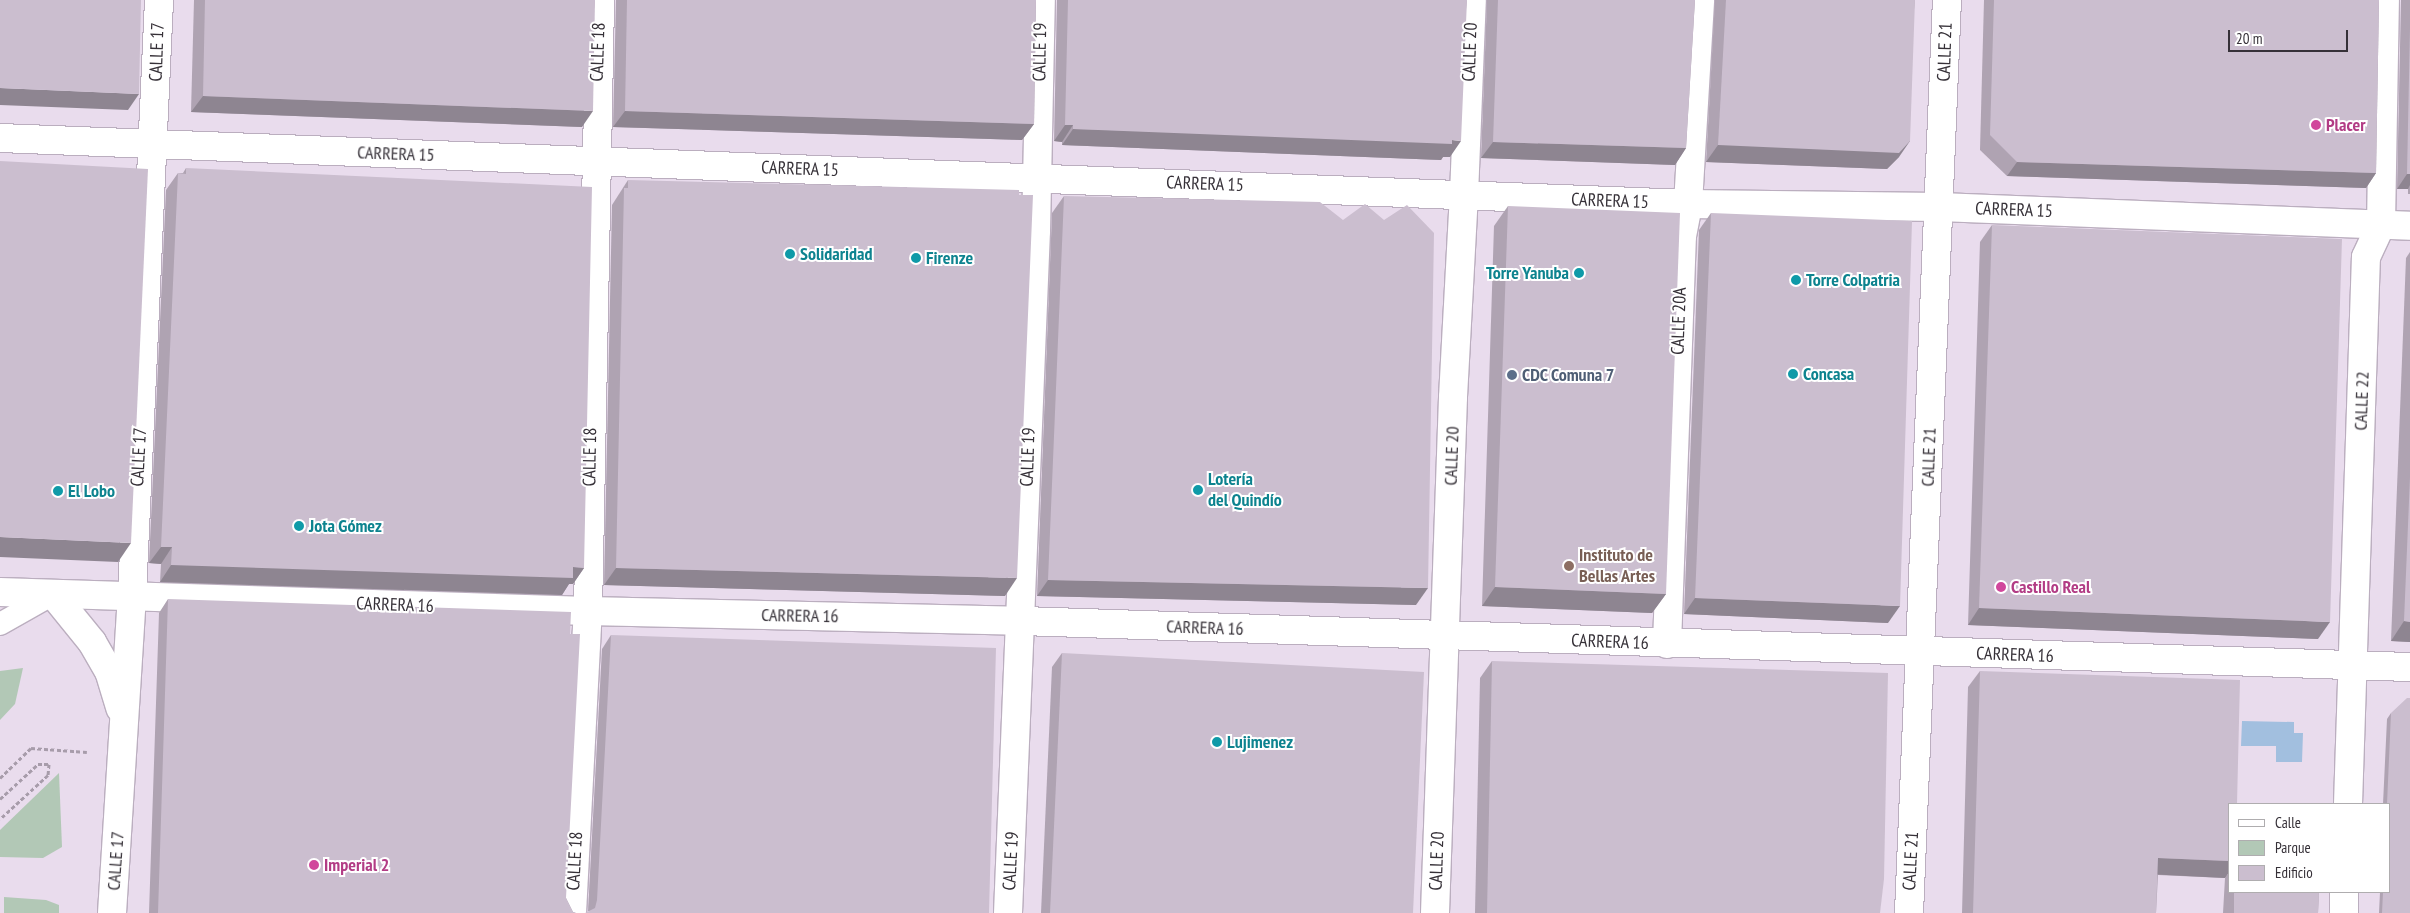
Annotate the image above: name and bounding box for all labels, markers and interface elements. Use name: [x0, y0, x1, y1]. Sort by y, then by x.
scale bar: [2230, 20, 2350, 52]
street label: CALLE 17: [145, 22, 169, 82]
street label: CALLE 18: [586, 22, 610, 82]
street label: CALLE 19: [1029, 22, 1051, 82]
street label: CALLE 20: [1458, 22, 1482, 82]
street label: CALLE 21: [1933, 22, 1957, 82]
text: 20 m: [2236, 29, 2262, 48]
place label: Placer: [2326, 114, 2365, 136]
marker: Placer: [2310, 119, 2322, 131]
street label: CARRERA 15: [357, 142, 435, 166]
street label: CARRERA 15: [761, 157, 839, 181]
street label: CARRERA 15: [1166, 172, 1244, 196]
street label: CARRERA 15: [1571, 189, 1649, 213]
street label: CARRERA 15: [1975, 198, 2053, 222]
place label: Solidaridad: [800, 243, 873, 265]
place label: Firenze: [926, 247, 973, 269]
marker: Solidaridad: [784, 248, 796, 260]
marker: Firenze: [910, 252, 922, 264]
place label: Torre Yanuba: [1486, 262, 1569, 284]
marker: Torre Yanuba: [1573, 267, 1585, 279]
place label: Torre Colpatria: [1806, 269, 1900, 291]
marker: Torre Colpatria: [1790, 274, 1802, 286]
street label: CALLE 20A: [1667, 287, 1691, 355]
place label: Concasa: [1803, 363, 1854, 385]
place label: CDC Comuna 7: [1522, 364, 1615, 386]
marker: Concasa: [1787, 368, 1799, 380]
marker: CDC Comuna 7: [1506, 369, 1518, 381]
street label: CALLE 22: [2350, 371, 2374, 431]
street label: CALLE 20: [1440, 426, 1464, 486]
street label: CALLE 17: [127, 427, 151, 487]
street label: CALLE 18: [579, 427, 601, 487]
street label: CALLE 19: [1016, 427, 1040, 487]
street label: CALLE 21: [1917, 427, 1941, 487]
place label: Lotería del Quindío: [1208, 469, 1282, 512]
place label: El Lobo: [68, 480, 115, 502]
marker: Lotería del Quindío: [1192, 484, 1204, 496]
marker: El Lobo: [52, 485, 64, 497]
place label: Jota Gómez: [309, 515, 382, 537]
marker: Jota Gómez: [293, 520, 305, 532]
place label: Instituto de Bellas Artes: [1579, 545, 1656, 588]
marker: Instituto de Bellas Artes: [1563, 560, 1575, 572]
place label: Castillo Real: [2011, 576, 2090, 598]
marker: Castillo Real: [1995, 581, 2007, 593]
street label: CARRERA 16: [356, 593, 434, 617]
street label: CARRERA 16: [761, 605, 839, 627]
street label: CARRERA 16: [1166, 616, 1244, 640]
street label: CARRERA 16: [1571, 630, 1649, 654]
street label: CARRERA 16: [1976, 643, 2054, 667]
place label: Lujimenez: [1227, 731, 1293, 753]
marker: Lujimenez: [1211, 736, 1223, 748]
legend: [2228, 803, 2390, 893]
text: Calle: [2275, 813, 2301, 832]
street label: CALLE 17: [103, 831, 129, 891]
street label: CALLE 18: [563, 831, 587, 891]
street label: CALLE 19: [999, 831, 1023, 891]
street label: CALLE 20: [1425, 831, 1449, 891]
street label: CALLE 21: [1899, 831, 1923, 891]
text: Parque: [2275, 838, 2311, 857]
place label: Imperial 2: [324, 854, 389, 876]
marker: Imperial 2: [308, 859, 320, 871]
text: Edificio: [2275, 863, 2313, 882]

